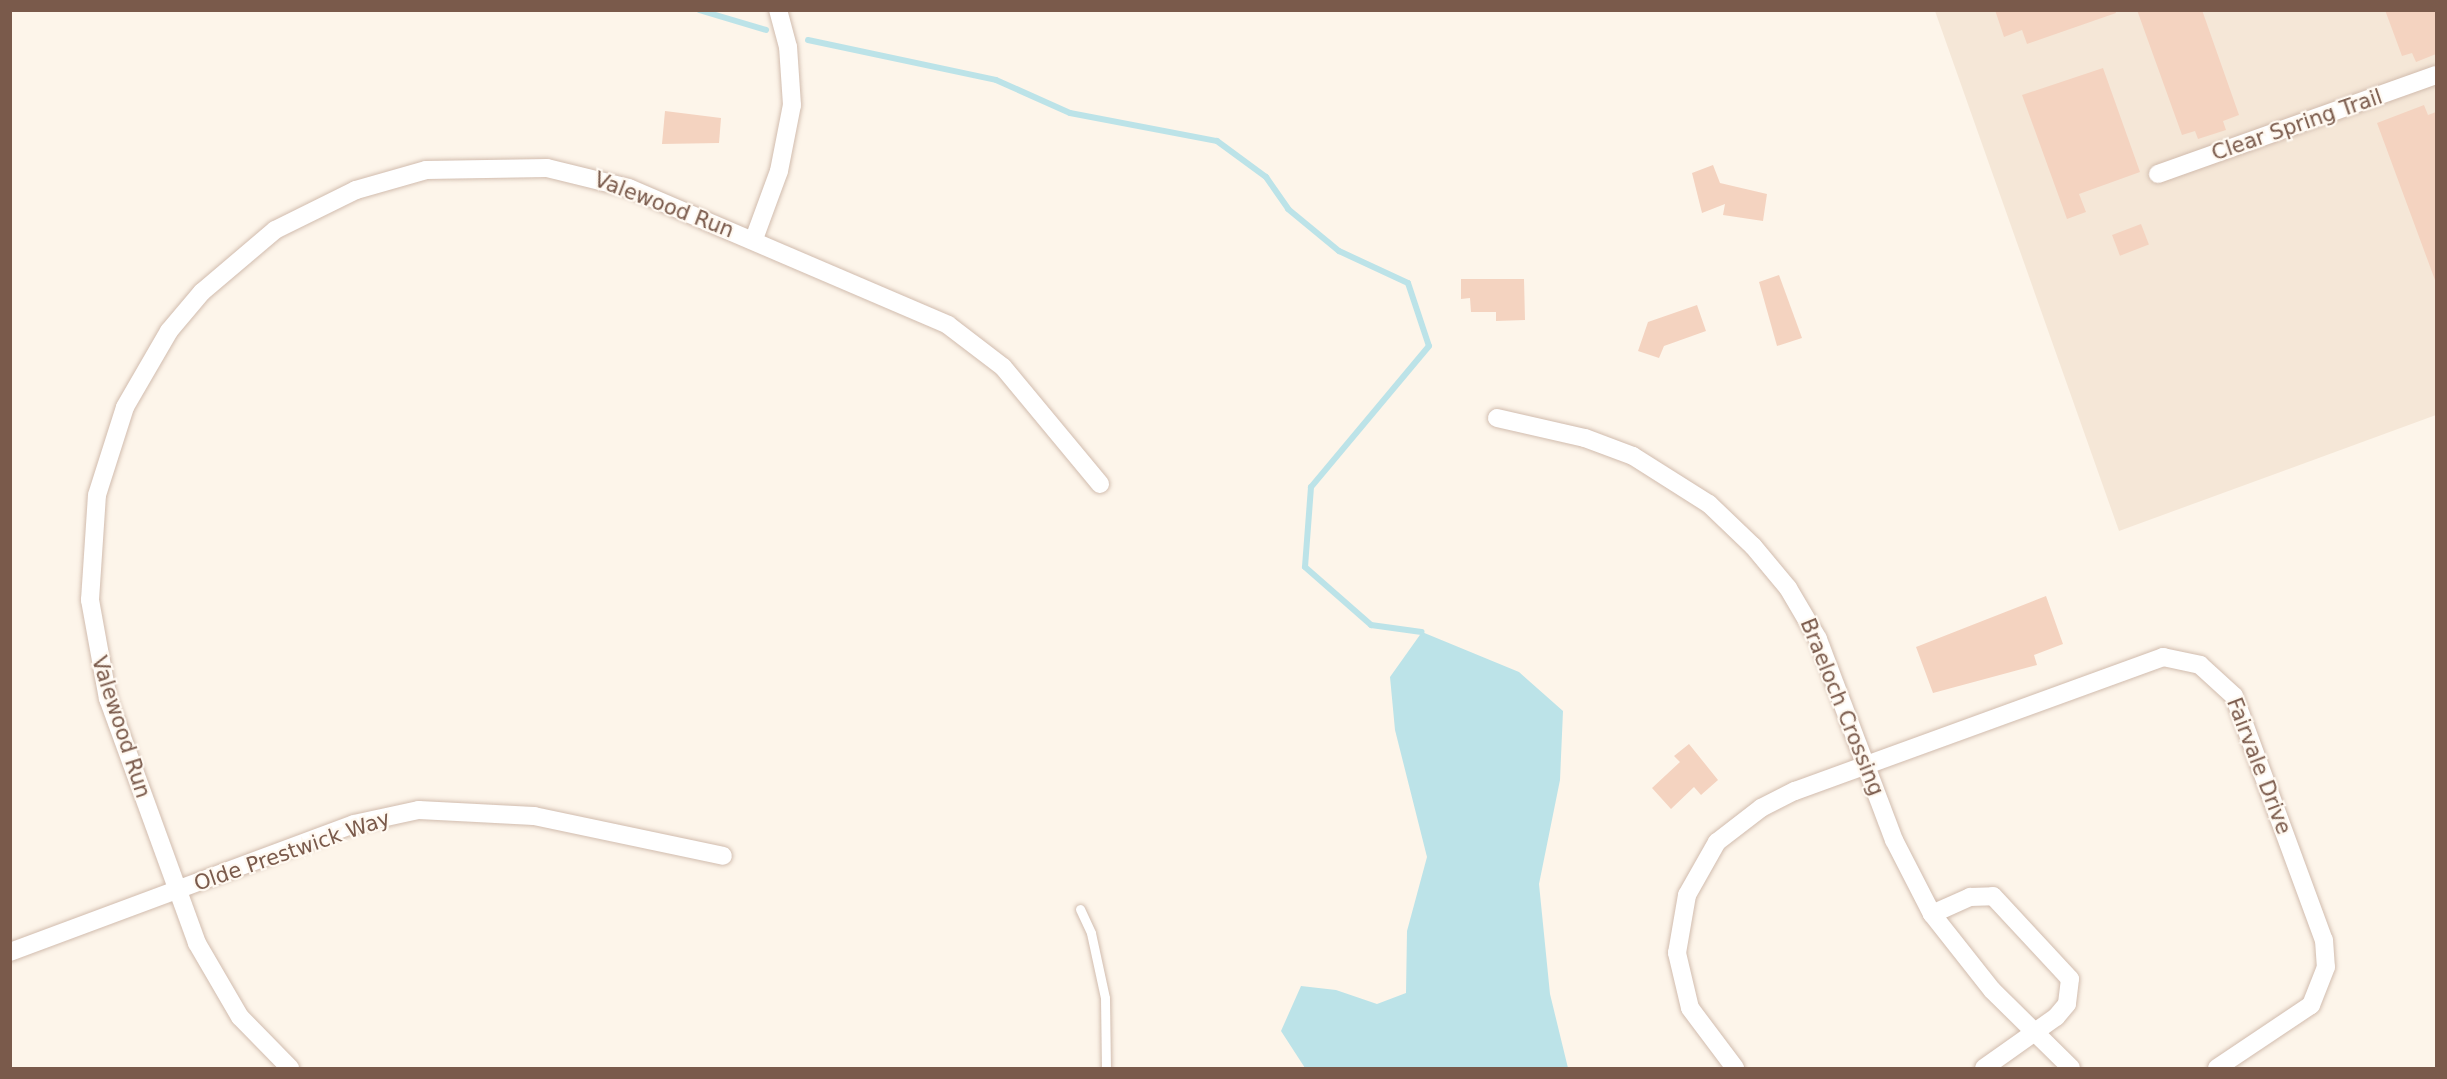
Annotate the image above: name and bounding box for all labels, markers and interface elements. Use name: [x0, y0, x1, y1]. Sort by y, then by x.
street label: Clear Spring Trail: [2208, 84, 2386, 166]
street label: Valewood Run: [591, 167, 737, 243]
street label: Braeloch Crossing: [1795, 615, 1889, 799]
street label: Valewood Run: [86, 653, 156, 801]
street label: Fairvale Drive: [2221, 694, 2297, 838]
street label: Olde Prestwick Way: [191, 806, 393, 896]

